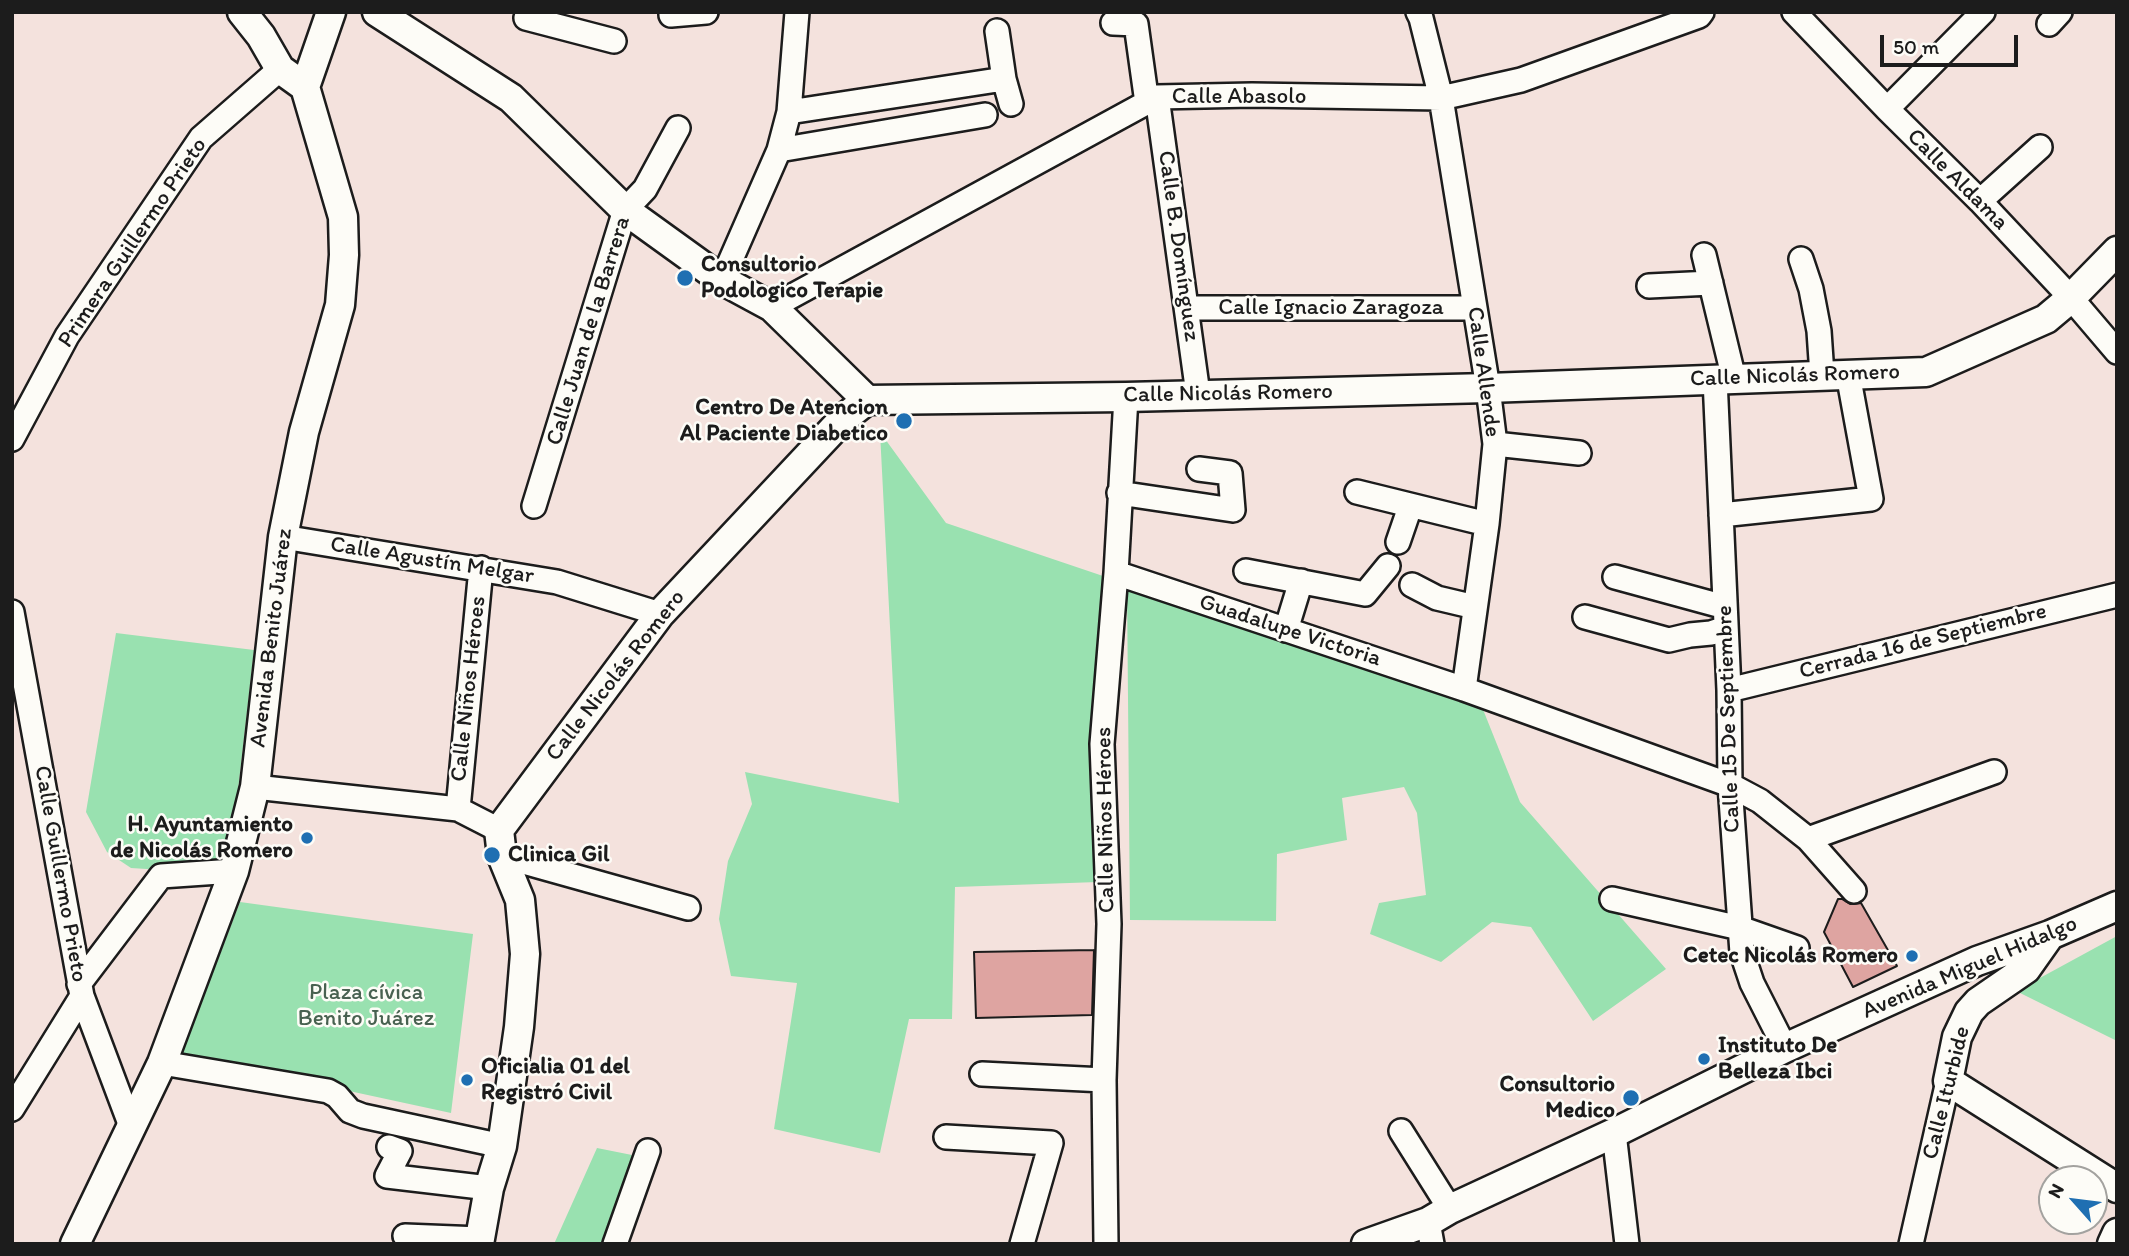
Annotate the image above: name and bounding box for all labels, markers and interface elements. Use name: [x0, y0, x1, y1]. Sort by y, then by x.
scale bar: [1884, 21, 2022, 65]
text: 50 m: [1893, 34, 1939, 59]
street label: Calle Abasolo: [1172, 83, 1306, 111]
street label: Calle Aldama: [1901, 124, 2013, 236]
street label: Primera Guillermo Prieto: [52, 133, 214, 353]
street label: Calle B. Domínguez: [1151, 149, 1205, 343]
street label: Calle Juan de la Barrera: [541, 213, 637, 449]
place label: Consultorio Podologico Terapie: [701, 251, 883, 305]
marker: Consultorio Podologico Terapie: [675, 268, 695, 288]
street label: Calle Ignacio Zaragoza: [1218, 294, 1444, 322]
street label: Calle Allende: [1460, 305, 1506, 439]
street label: Calle Nicolás Romero: [1690, 359, 1900, 393]
street label: Calle Nicolás Romero: [1123, 378, 1333, 410]
place label: Centro De Atencion Al Paciente Diabetico: [680, 394, 888, 448]
marker: Centro De Atencion Al Paciente Diabetico: [894, 411, 914, 431]
street label: Avenida Benito Juárez: [245, 527, 299, 749]
street label: Calle Agustín Melgar: [328, 531, 536, 591]
street label: Calle Nicolás Romero: [540, 585, 692, 767]
street label: Guadalupe Victoria: [1196, 589, 1384, 673]
street label: Calle Niños Héroes: [446, 595, 492, 783]
street label: Cerrada 16 de Septiembre: [1797, 598, 2049, 686]
street label: Calle 15 De Septiembre: [1711, 605, 1747, 833]
street label: Calle Niños Héroes: [1091, 727, 1121, 913]
street label: Calle Guillermo Prieto: [27, 764, 93, 984]
place label: H. Ayuntamiento de Nicolás Romero: [110, 811, 293, 865]
marker: H. Ayuntamiento de Nicolás Romero: [299, 830, 315, 846]
place label: Clinica Gil: [508, 841, 609, 869]
marker: Clinica Gil: [482, 845, 502, 865]
street label: Avenida Miguel Hidalgo: [1858, 910, 2082, 1026]
place label: Cetec Nicolás Romero: [1683, 942, 1898, 970]
marker: Cetec Nicolás Romero: [1904, 948, 1920, 964]
park label: Plaza cívica Benito Juárez: [298, 979, 434, 1033]
street label: Calle Iturbide: [1917, 1024, 1977, 1162]
place label: Instituto De Belleza Ibci: [1718, 1032, 1837, 1086]
marker: Instituto De Belleza Ibci: [1696, 1051, 1712, 1067]
place label: Oficialia 01 del Registró Civil: [481, 1053, 630, 1107]
place label: Consultorio Medico: [1500, 1071, 1615, 1125]
marker: Oficialia 01 del Registró Civil: [459, 1072, 475, 1088]
marker: Consultorio Medico: [1621, 1088, 1641, 1108]
north arrow: [2038, 1165, 2108, 1235]
text: N: [2043, 1180, 2069, 1202]

